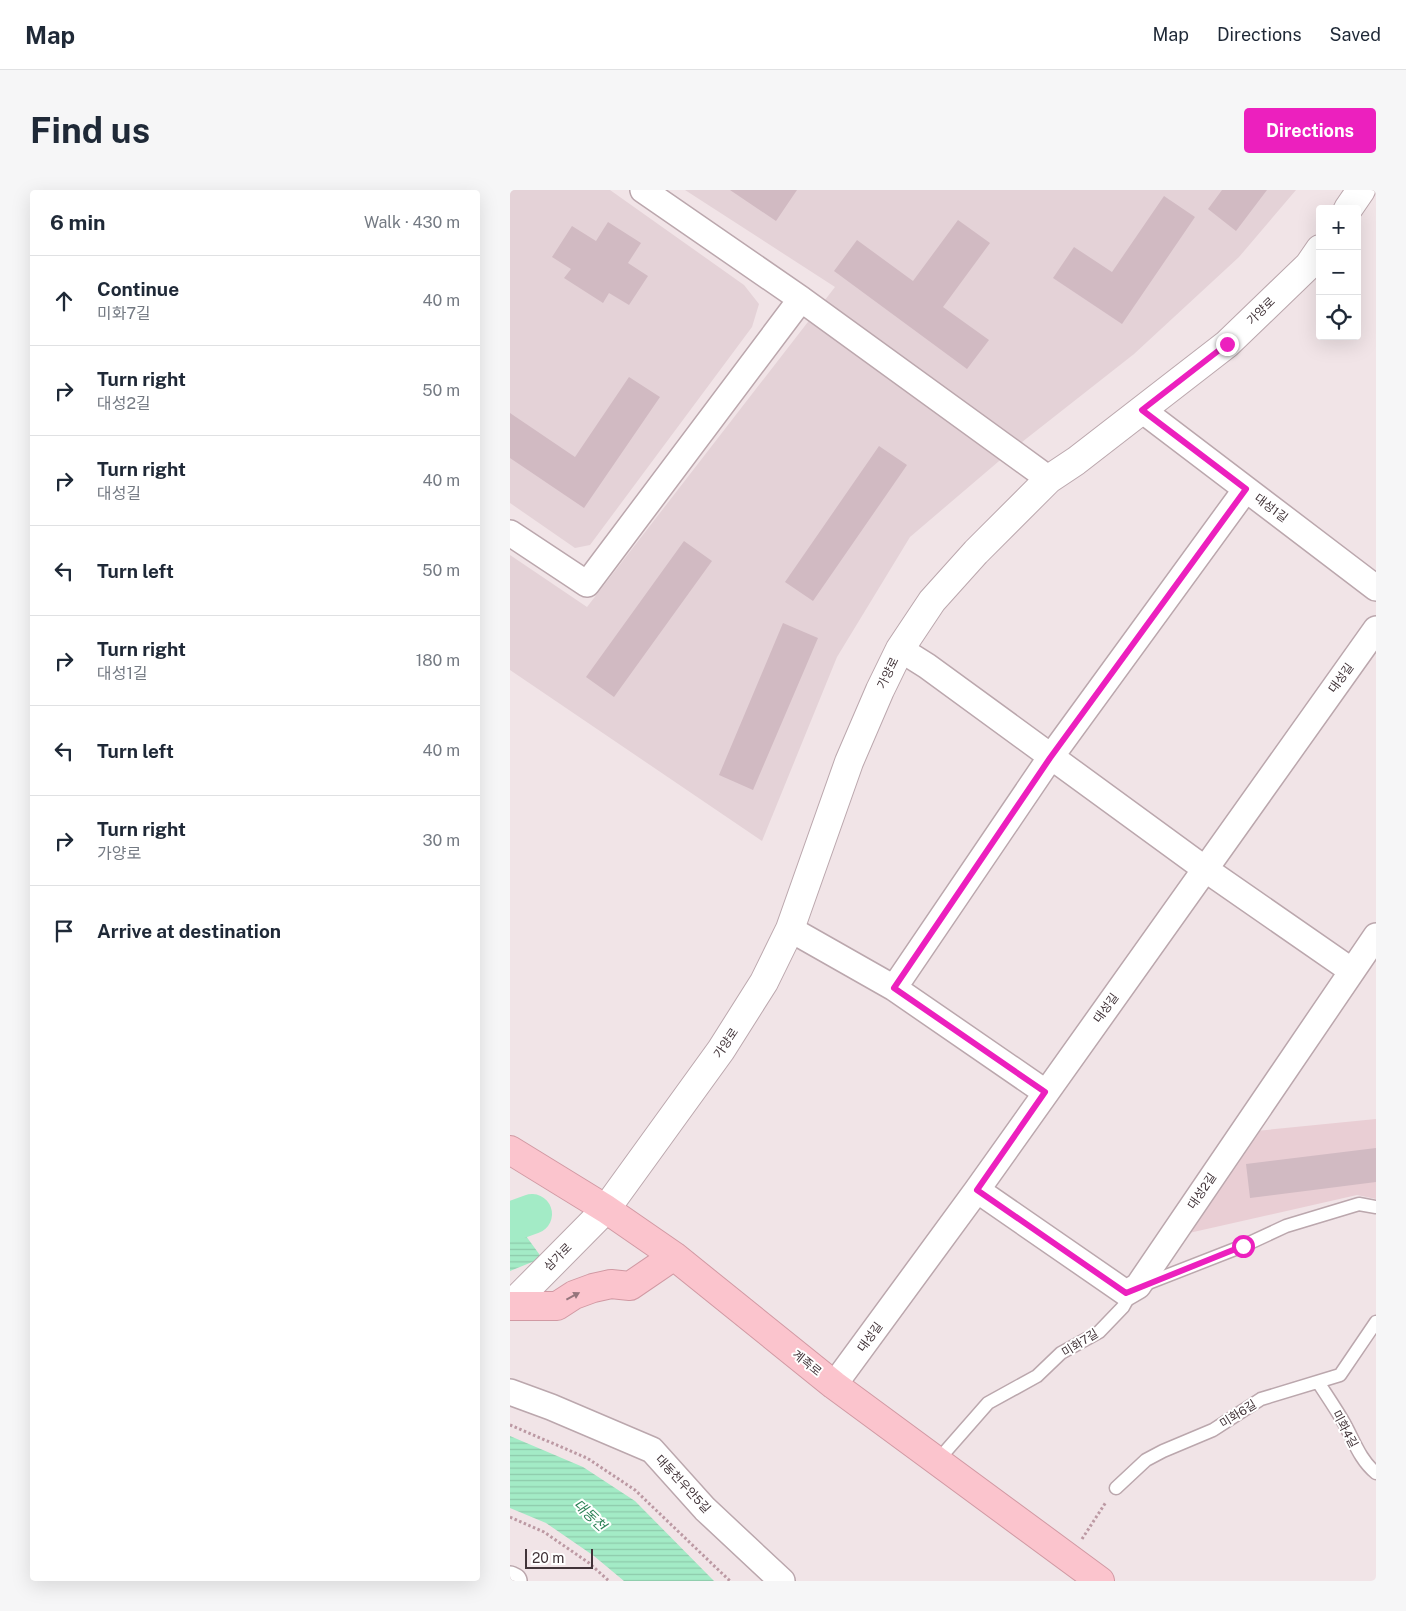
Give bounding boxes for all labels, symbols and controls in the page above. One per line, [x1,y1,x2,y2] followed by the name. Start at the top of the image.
[25,21,75,49] text: Map
[1152,24,1189,45] text: Map
[1217,24,1302,45] text: Directions
[1330,24,1381,45] text: Saved
[1244,108,1376,153] button: Directions
[30,110,150,151] text: Find us
[1316,205,1361,340] map controls
[1316,205,1361,250] button: +
[50,210,106,235] text: 6 min
[364,213,460,232] text: Walk · 430 m
[1316,250,1361,295] button: −
[97,278,179,300] text: Continue
[50,287,78,315] icon: ahead
[422,291,460,310] text: 40 m
[1244,294,1278,328] street label: 가양로
[1316,295,1361,340] button: locate
[97,304,151,323] text: 미화7길
[1216,333,1239,356] route end
[97,368,186,390] text: Turn right
[50,377,78,405] icon: right
[422,381,460,400] text: 50 m
[97,394,151,413] text: 대성2길
[97,458,186,480] text: Turn right
[50,467,78,495] icon: right
[422,471,460,490] text: 40 m
[97,484,141,503] text: 대성길
[1252,491,1290,525] street label: 대성1길
[50,557,78,585] icon: left
[97,560,174,582] text: Turn left
[422,561,460,580] text: 50 m
[97,638,186,660] text: Turn right
[50,647,78,675] icon: right
[416,651,460,670] text: 180 m
[874,655,902,691] street label: 가양로
[1326,660,1356,696] street label: 대성길
[97,664,148,683] text: 대성1길
[50,737,78,765] icon: left
[97,740,174,762] text: Turn left
[422,741,460,760] text: 40 m
[97,818,186,840] text: Turn right
[50,827,78,855] icon: right
[423,831,460,850] text: 30 m
[97,844,141,863] text: 가양로
[50,917,78,945] icon: arrive
[97,920,281,942] text: Arrive at destination
[1091,990,1121,1026] street label: 대성길
[711,1025,741,1061] street label: 가양로
[1185,1170,1219,1212] street label: 대성2길
[1232,1235,1255,1258] route start
[541,1240,575,1274] street label: 삼가로
[566,1292,581,1300] one-way arrow
[855,1319,885,1355] street label: 대성길
[1059,1326,1101,1360] street label: 미화7길
[790,1347,824,1379] street label: 계족로
[1217,1397,1259,1431] street label: 미화6길
[1329,1408,1361,1450] street label: 미화4길
[653,1452,713,1516] street label: 대동천우안5길
[570,1496,610,1535] water label: 대동천
[525,1546,592,1569] scale bar
[532,1550,564,1566] text: 20 m

